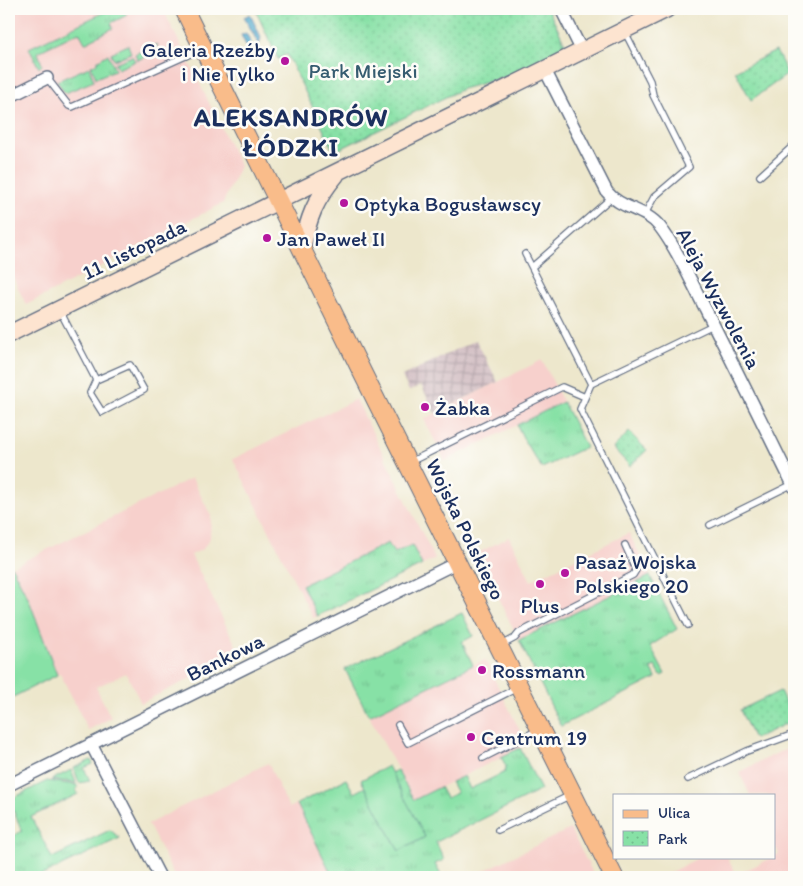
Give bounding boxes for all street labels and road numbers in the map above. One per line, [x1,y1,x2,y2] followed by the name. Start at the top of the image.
[78,213,190,285] street label: 11 Listopada
[671,223,767,373] street label: Aleja Wyzwolenia
[421,454,511,604] street label: Wojska Polskiego
[182,628,268,686] street label: Bankowa

